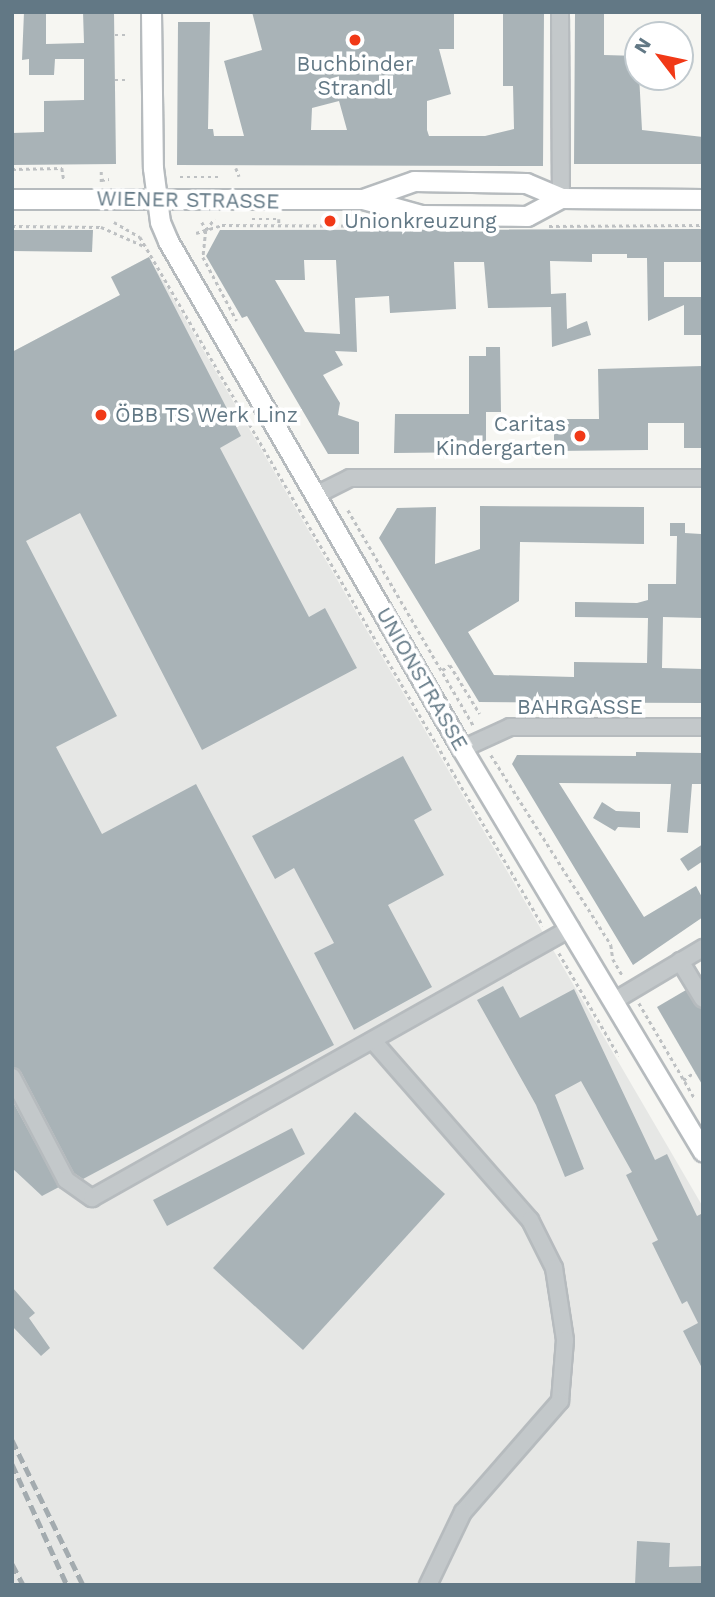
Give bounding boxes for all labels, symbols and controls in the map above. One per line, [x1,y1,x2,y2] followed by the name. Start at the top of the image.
[624,21,694,91] north arrow
[347,32,363,48] marker: Buchbinder Strandl
[629,34,656,58] text: N
[296,51,414,101] place label: Buchbinder Strandl
[96,186,280,214] street label: WIENER STRASSE
[344,208,497,234] place label: Unionkreuzung
[322,213,338,229] marker: Unionkreuzung
[115,402,300,428] place label: ÖBB TS Werk Linz
[93,407,109,423] marker: ÖBB TS Werk Linz
[435,411,566,461] place label: Caritas Kindergarten
[572,428,588,444] marker: Caritas Kindergarten
[371,603,473,755] street label: UNIONSTRASSE
[517,694,643,720] street label: BAHRGASSE

